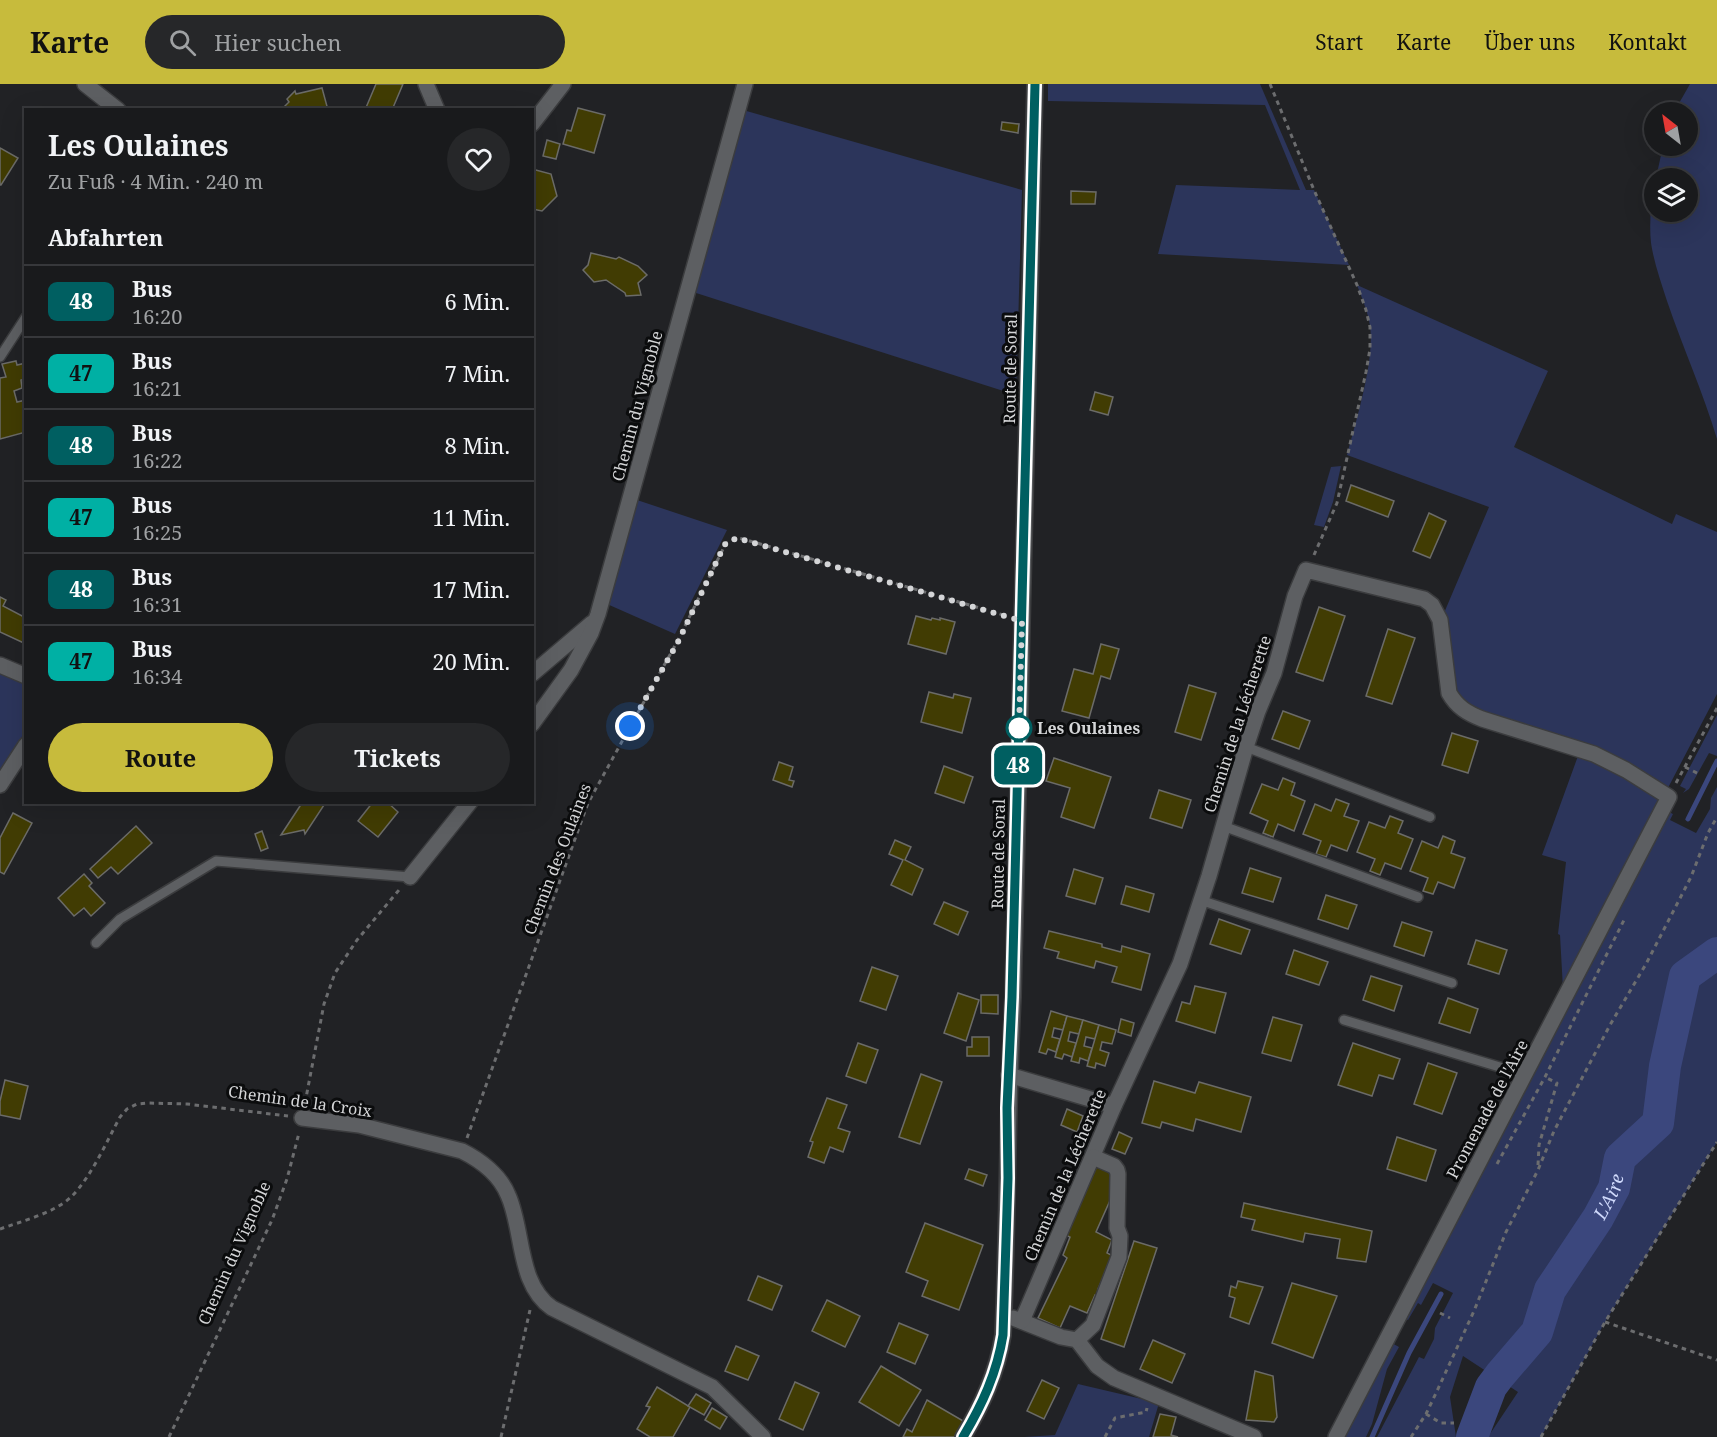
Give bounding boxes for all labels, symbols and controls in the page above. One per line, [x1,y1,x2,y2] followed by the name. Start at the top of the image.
[145,15,565,69] search box
[30,23,109,61] text: Karte
[166,26,199,59] icon: search
[214,27,341,57] text: Hier suchen
[1315,28,1363,56] text: Start
[1396,28,1451,56] text: Karte
[1484,28,1575,56] text: Über uns
[1608,28,1687,56] text: Kontakt
[1644,102,1698,156] north arrow
[1644,102,1698,222] map controls
[48,126,228,164] text: Les Oulaines
[447,128,510,191] button: heart
[48,168,263,195] text: Zu Fuß · 4 Min. · 240 m
[1644,168,1698,222] button: layers
[48,222,163,252] text: Abfahrten
[132,273,172,303] text: Bus
[445,286,510,316] text: 6 Min.
[69,287,93,315] text: 48
[132,303,182,330] text: 16:20
[998,314,1022,424] street label: Route de Soral
[606,328,668,484] street label: Chemin du Vignoble
[132,345,172,375] text: Bus
[445,358,510,388] text: 7 Min.
[69,359,93,387] text: 47
[132,375,182,402] text: 16:21
[132,417,172,447] text: Bus
[445,430,510,460] text: 8 Min.
[69,431,93,459] text: 48
[132,447,182,474] text: 16:22
[132,489,172,519] text: Bus
[432,502,510,532] text: 11 Min.
[69,503,93,531] text: 47
[132,519,182,546] text: 16:25
[132,561,172,591] text: Bus
[432,574,510,604] text: 17 Min.
[69,575,93,603] text: 48
[132,591,182,618] text: 16:31
[132,633,172,663] text: Bus
[1198,633,1276,815] street label: Chemin de la Lécherette
[432,646,510,676] text: 20 Min.
[69,647,93,675] text: 47
[132,663,182,690] text: 16:34
[615,711,645,741] your location
[1006,715,1032,741] marker: Les Oulaines
[1037,717,1140,739] place label: Les Oulaines
[48,723,273,792] button: Route
[285,723,510,792] button: Tickets
[991,746,1045,784] line badge: 48
[1006,751,1030,779] text: 48
[518,780,596,938] street label: Chemin des Oulaines
[986,799,1010,909] street label: Route de Soral
[1441,1036,1533,1182] street label: Promenade de l'Aire
[227,1080,374,1122] street label: Chemin de la Croix
[1019,1086,1111,1264] street label: Chemin de la Lécherette
[1587,1172,1629,1224] water label: L'Aire
[192,1178,276,1328] street label: Chemin du Vignoble

